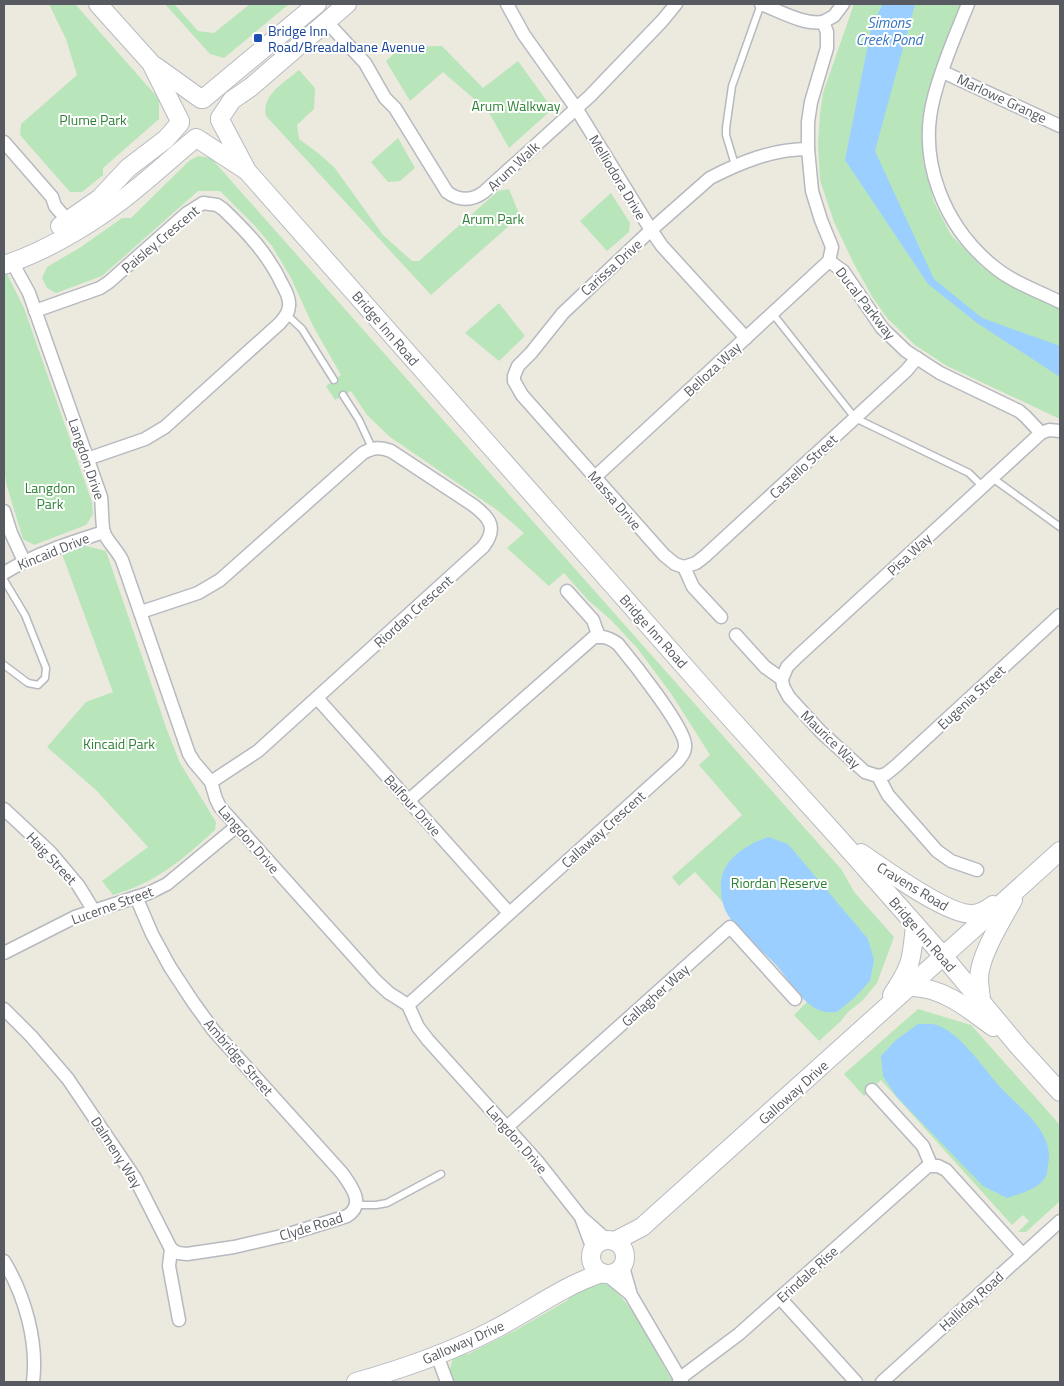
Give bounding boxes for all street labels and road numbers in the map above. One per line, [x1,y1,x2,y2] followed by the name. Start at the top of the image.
[954,68,1050,128] street label: Marlowe Grange
[584,130,652,224] street label: Melliodora Drive
[482,136,544,196] street label: Arum Walk
[116,200,204,278] street label: Paisley Crescent
[576,234,646,300] street label: Carissa Drive
[831,262,901,344] street label: Ducal Parkway
[348,286,424,370] street label: Bridge Inn Road
[679,337,746,401] street label: Belloza Way
[63,416,111,502] street label: Langdon Drive
[764,429,842,503] street label: Castello Street
[583,466,647,534] street label: Massa Drive
[14,527,92,575] street label: Kincaid Drive
[882,528,936,580] street label: Pisa Way
[369,570,457,652] street label: Riordan Crescent
[615,589,693,673] street label: Bridge Inn Road
[932,660,1010,734] street label: Eugenia Street
[796,705,866,773] street label: Maurice Way
[380,769,446,841] street label: Balfour Drive
[556,785,650,873] street label: Callaway Crescent
[213,800,285,878] street label: Langdon Drive
[22,827,82,889] street label: Haig Street
[873,856,953,916] street label: Cravens Road
[68,880,156,930] street label: Lucerne Street
[885,892,961,976] street label: Bridge Inn Road
[616,959,694,1031] street label: Gallagher Way
[200,1014,279,1100] street label: Ambridge Street
[753,1055,833,1129] street label: Galloway Drive
[481,1100,553,1178] street label: Langdon Drive
[86,1112,148,1192] street label: Dalmeny Way
[277,1206,345,1246] street label: Clyde Road
[772,1241,842,1307] street label: Erindale Rise
[934,1266,1008,1336] street label: Halliday Road
[419,1315,507,1369] street label: Galloway Drive

